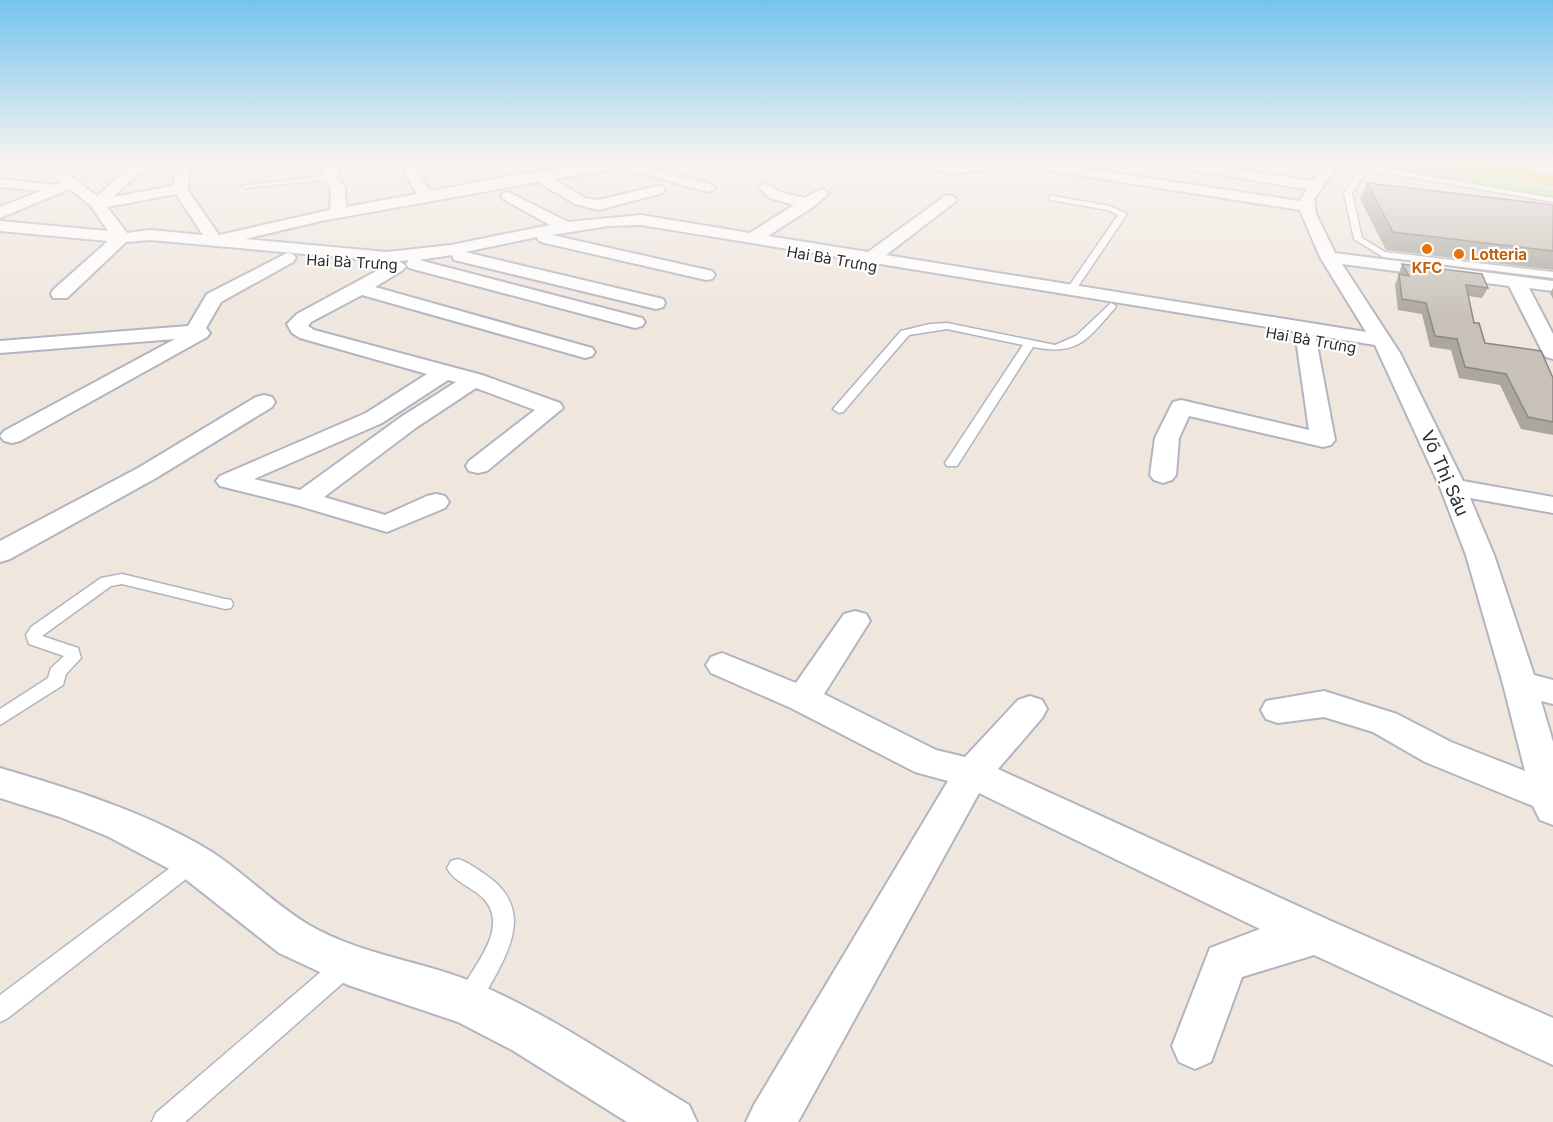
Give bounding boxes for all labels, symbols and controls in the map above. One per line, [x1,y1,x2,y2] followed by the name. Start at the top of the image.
[785,242,879,276] street label: Hai Bà Trưng
[1420,242,1434,256] marker: KFC
[1471,245,1527,264] place label: Lotteria
[1452,247,1466,261] marker: Lotteria
[306,250,398,274] street label: Hai Bà Trưng
[1412,258,1442,277] place label: KFC
[1264,323,1358,357] street label: Hai Bà Trưng
[1417,427,1473,519] street label: Võ Thị Sáu

